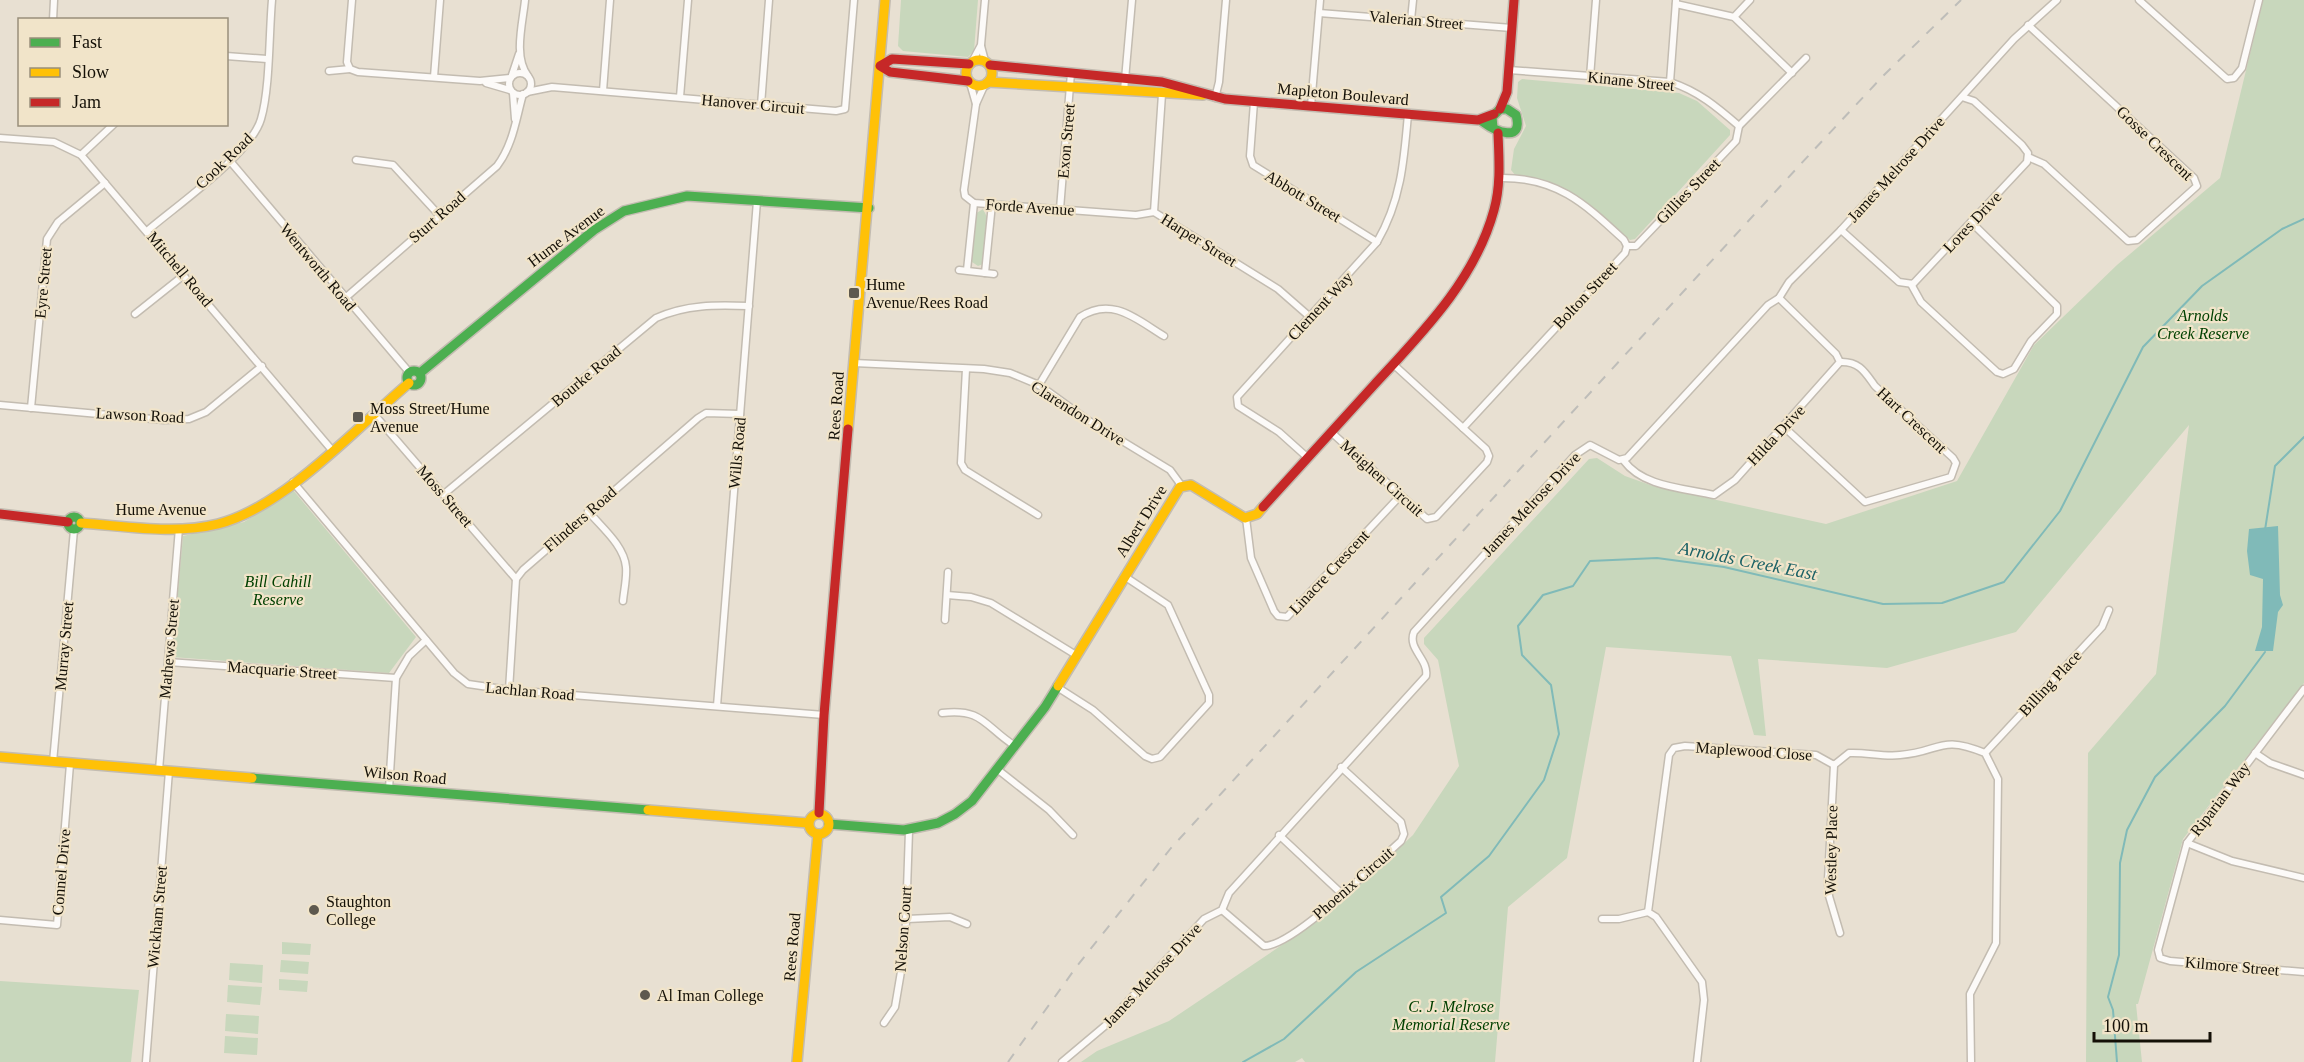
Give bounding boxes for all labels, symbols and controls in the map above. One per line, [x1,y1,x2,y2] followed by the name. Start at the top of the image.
[1368,7,1464,33] street label: Valerian Street
[18,18,228,126] legend
[72,32,102,52] text: Fast
[72,62,109,82] text: Slow
[1587,68,1676,94] street label: Kinane Street
[1276,80,1409,109] street label: Mapleton Boulevard
[701,91,806,117] street label: Hanover Circuit
[72,92,101,112] text: Jam
[1054,102,1078,179] street label: Exon Street
[2113,102,2197,184] street label: Gosse Crescent
[1844,113,1948,225] street label: James Melrose Drive
[192,130,256,192] street label: Cook Road
[1653,154,1724,227] street label: Gillies Street
[1262,167,1345,226] street label: Abbott Street
[405,188,469,246] street label: Sturt Road
[1940,188,2004,256] street label: Lores Drive
[985,195,1075,219] street label: Forde Avenue
[525,202,607,270] street label: Hume Avenue
[1158,210,1240,271] street label: Harper Street
[277,220,359,314] street label: Wentworth Road
[144,228,216,310] street label: Mitchell Road
[31,246,56,319] street label: Eyre Street
[1550,258,1621,332] street label: Bolton Street
[1284,268,1357,344] street label: Clement Way
[866,276,988,311] place label: Hume Avenue/Rees Road
[847,286,861,300] marker: Hume Avenue/Rees Road
[2157,307,2249,342] park label: Arnolds Creek Reserve
[548,342,624,410] street label: Bourke Road
[825,371,847,441] street label: Rees Road
[1028,377,1128,449] street label: Clarendon Drive
[1874,384,1951,457] street label: Hart Crescent
[370,400,490,435] place label: Moss Street/Hume Avenue
[1744,401,1808,469] street label: Hilda Drive
[95,404,185,426] street label: Lawson Road
[351,410,365,424] marker: Moss Street/Hume Avenue
[725,416,749,490] street label: Wills Road
[1337,436,1427,521] street label: Meighen Circuit
[1478,448,1584,560] street label: James Melrose Drive
[414,462,477,531] street label: Moss Street
[1112,482,1170,560] street label: Albert Drive
[540,483,620,555] street label: Flinders Road
[116,501,206,518] street label: Hume Avenue
[1286,526,1373,618] street label: Linacre Crescent
[1676,538,1820,584] water label: Arnolds Creek East
[244,573,312,608] park label: Bill Cahill Reserve
[156,598,182,700] street label: Mathews Street
[52,600,77,691] street label: Murray Street
[2015,647,2085,720] street label: Billing Place
[227,658,338,683] street label: Macquarie Street
[485,679,575,703] street label: Lachlan Road
[1695,738,1813,765] street label: Maplewood Close
[2187,759,2254,840] street label: Riparian Way
[363,763,447,787] street label: Wilson Road
[1822,805,1841,895] street label: Westley Place
[49,828,73,916] street label: Connel Drive
[1309,843,1397,923] street label: Phoenix Circuit
[144,864,170,969] street label: Wickham Street
[892,885,915,972] street label: Nelson Court
[326,893,391,929] place label: Staughton College
[307,903,321,917] marker: Staughton College
[781,912,803,982] street label: Rees Road
[1099,919,1205,1031] street label: James Melrose Drive
[2184,953,2280,979] street label: Kilmore Street
[657,987,764,1005] place label: Al Iman College
[638,988,652,1002] marker: Al Iman College
[1391,998,1510,1033] park label: C. J. Melrose Memorial Reserve
[2094,1005,2210,1043] scale bar
[2103,1016,2149,1036] text: 100 m

